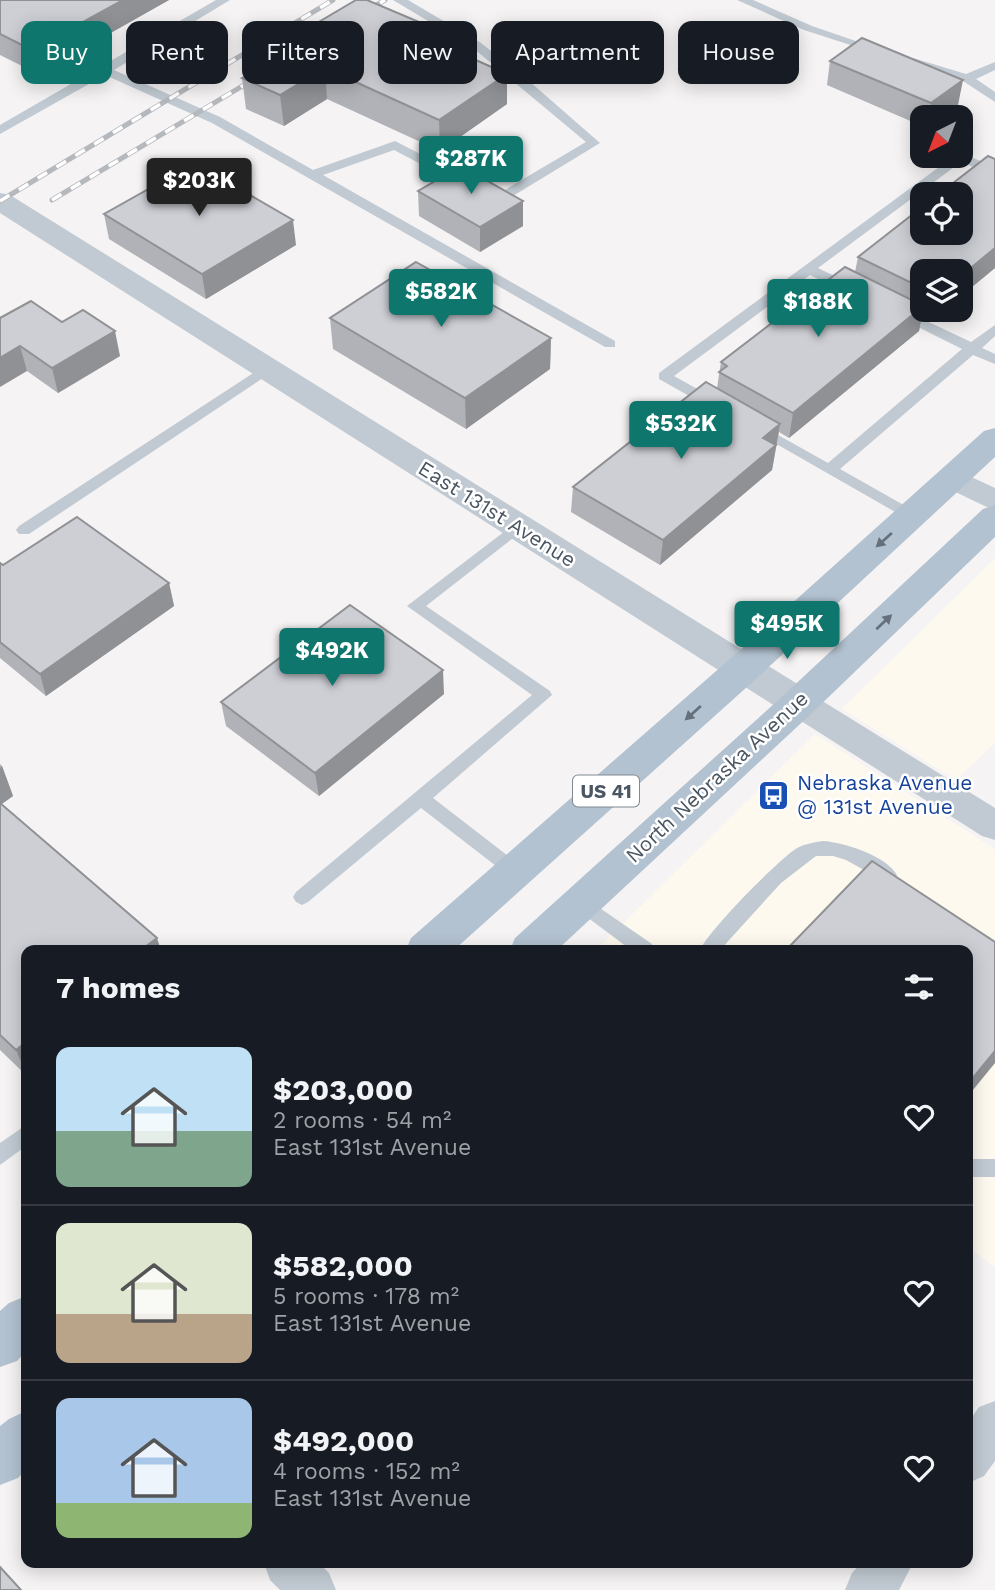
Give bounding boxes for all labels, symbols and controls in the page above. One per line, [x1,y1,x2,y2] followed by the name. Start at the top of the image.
[21,21,112,84] chip: Buy
[126,21,228,84] chip: Rent
[242,21,364,84] chip: Filters
[378,21,477,84] chip: New
[491,21,664,84] chip: Apartment
[678,21,799,84] chip: House
[910,105,973,168] north arrow
[910,105,973,322] map controls
[422,136,520,196] pin: $287K
[435,145,507,172] text: $287K
[150,158,248,218] pin: $203K
[163,167,235,194] text: $203K
[910,182,973,245] button: locate
[910,259,973,322] button: layers
[392,270,490,329] pin: $582K
[405,278,477,305] text: $582K
[769,280,867,339] pin: $188K
[783,288,853,315] text: $188K
[632,402,730,461] pin: $532K
[645,410,717,437] text: $532K
[414,455,581,572] street label: East 131st Avenue
[876,532,893,548] one-way arrow
[738,602,836,661] pin: $495K
[751,610,823,637] text: $495K
[875,614,893,630] one-way arrow
[283,628,381,688] pin: $492K
[295,637,369,664] text: $492K
[620,686,813,868] street label: North Nebraska Avenue
[685,705,702,721] one-way arrow
[797,770,972,819] place label: Nebraska Avenue @ 131st Avenue
[573,776,639,806] road number: US 41
[757,778,791,812] bus stop icon: Nebraska Avenue @ 131st Avenue
[900,968,938,1006] icon: filters
[56,970,180,1005] text: 7 homes
[273,1072,413,1107] text: $203,000
[112,1075,196,1159] icon: home
[900,1098,938,1136] icon: heart
[273,1107,451,1134] text: 2 rooms · 54 m²
[273,1134,471,1161] text: East 131st Avenue
[273,1248,413,1283] text: $582,000
[112,1251,196,1335] icon: home
[900,1274,938,1312] icon: heart
[273,1283,459,1310] text: 5 rooms · 178 m²
[273,1310,471,1337] text: East 131st Avenue
[273,1423,414,1458] text: $492,000
[112,1426,196,1510] icon: home
[900,1449,938,1487] icon: heart
[273,1458,460,1485] text: 4 rooms · 152 m²
[273,1485,471,1512] text: East 131st Avenue

